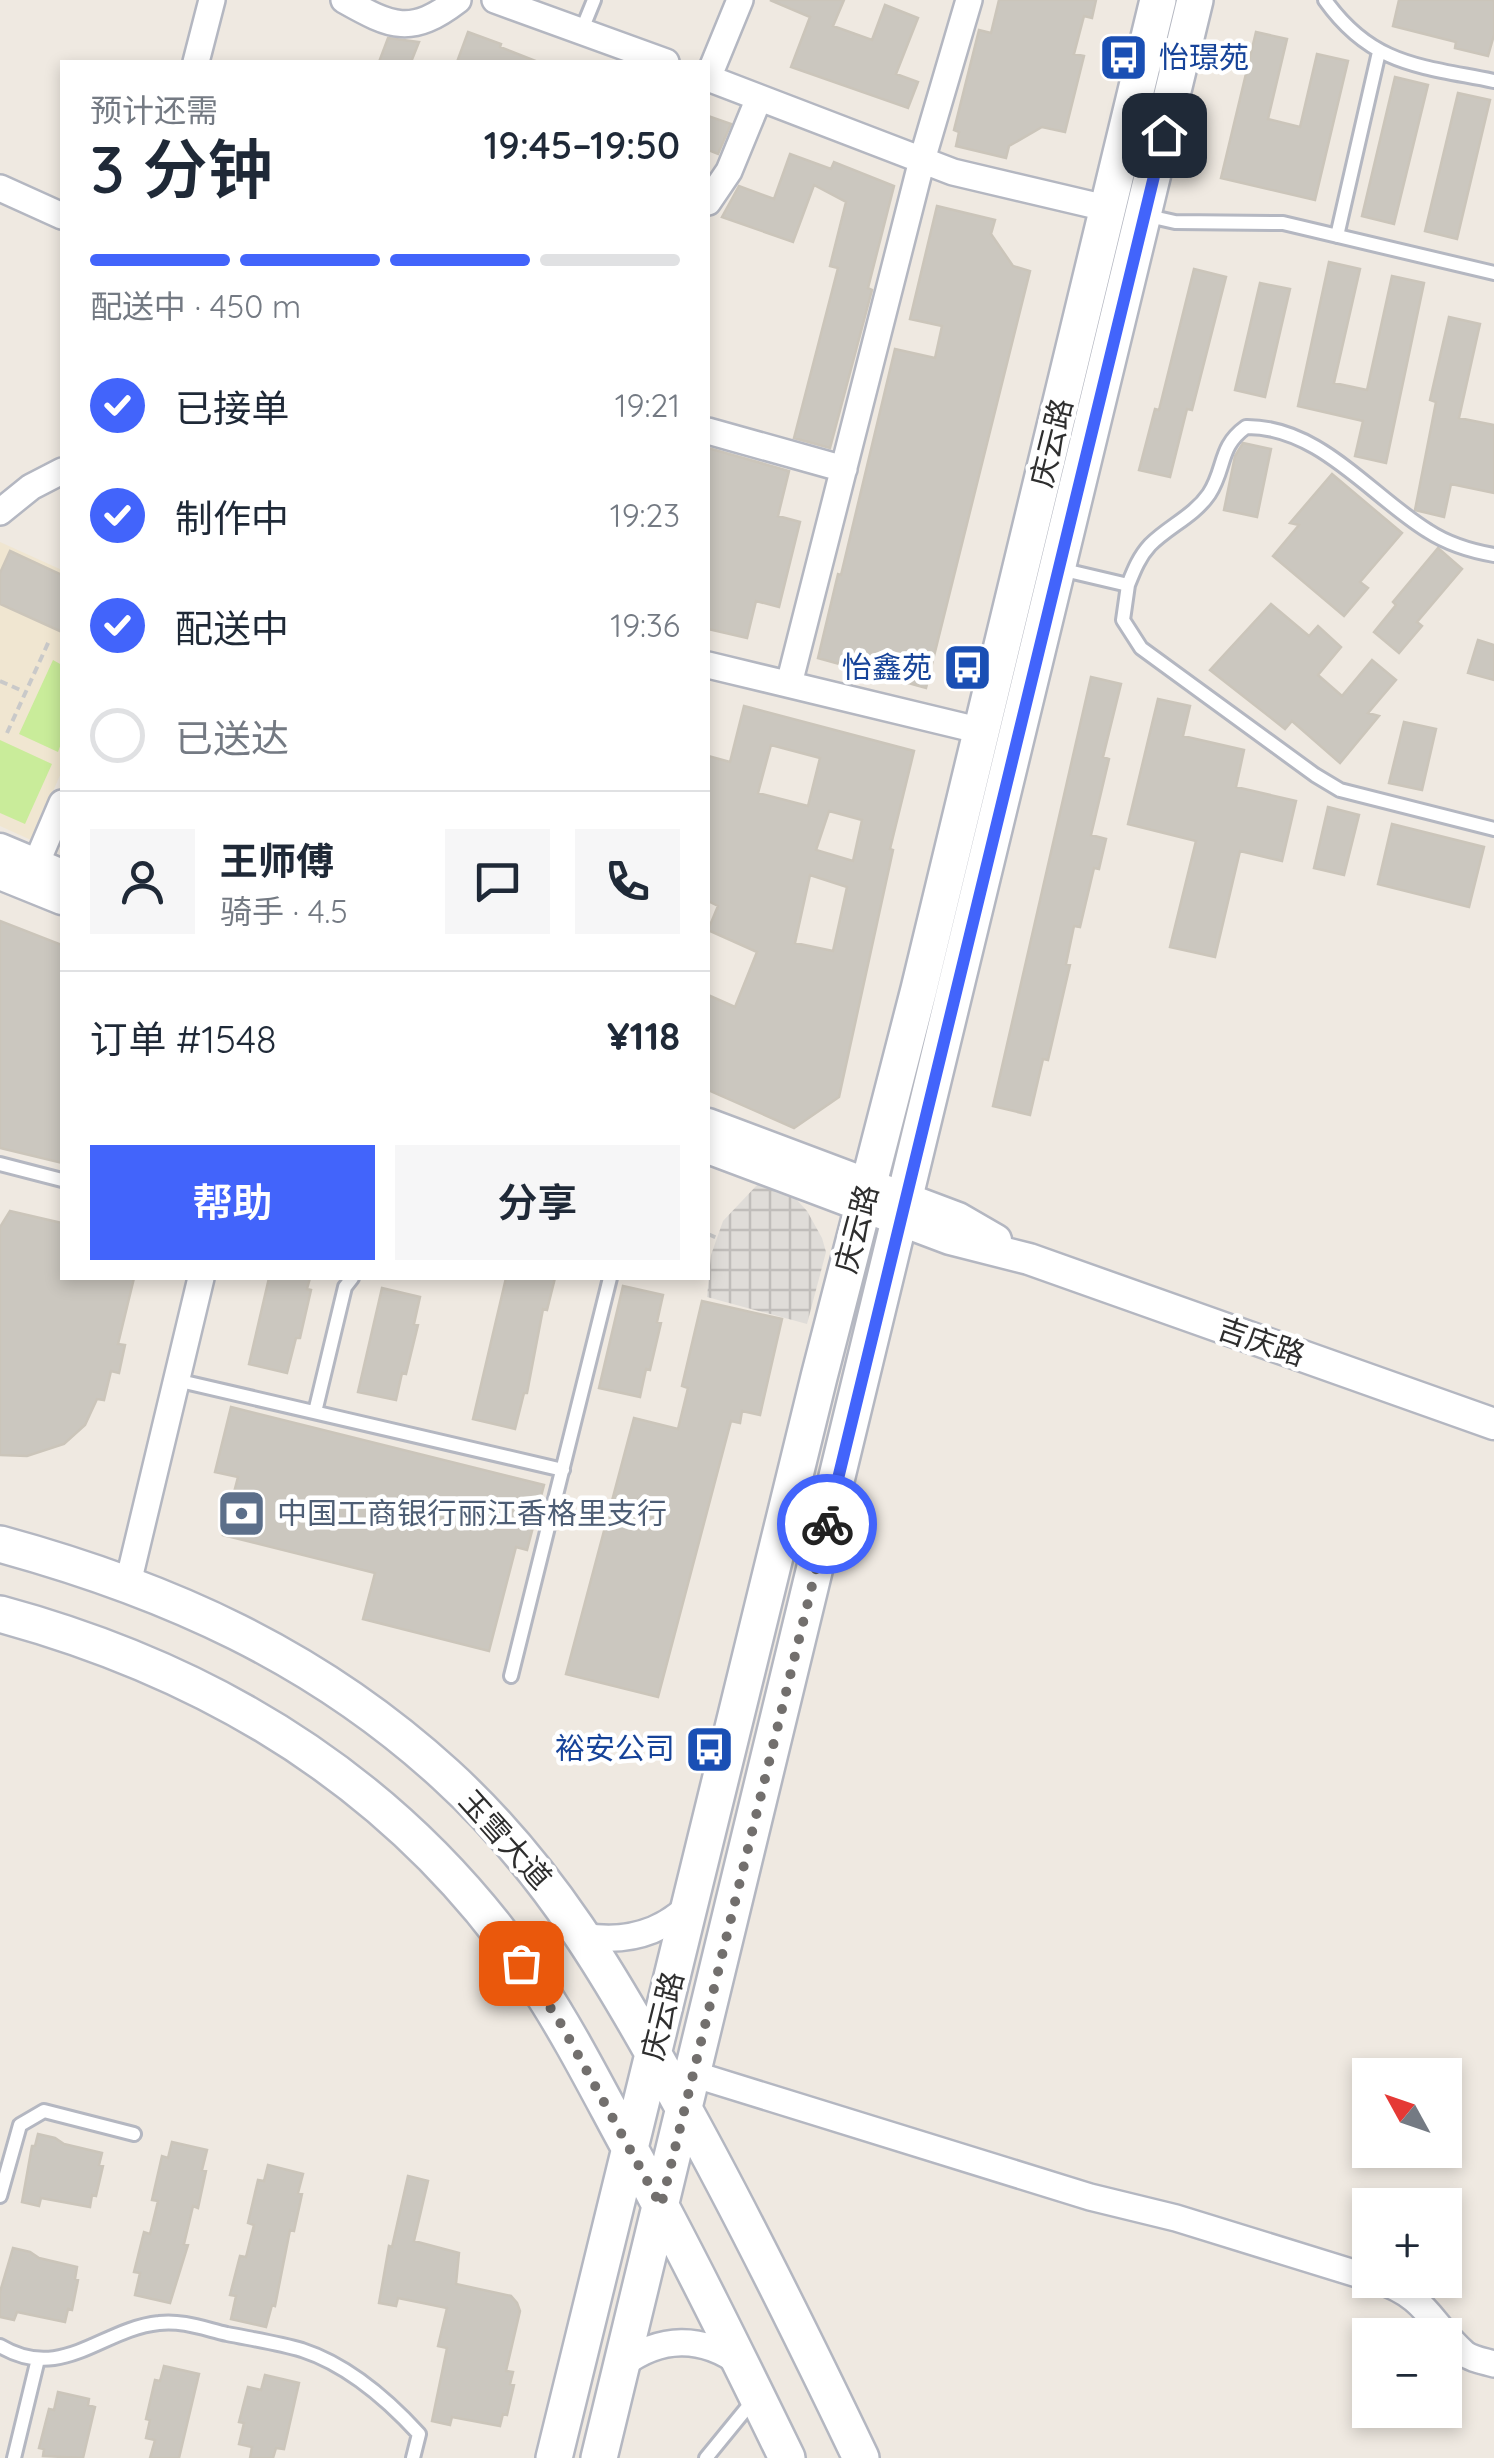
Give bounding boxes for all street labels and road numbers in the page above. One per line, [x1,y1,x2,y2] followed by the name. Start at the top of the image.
[1022,394,1080,491] street label: 庆云路
[826,1180,886,1277] street label: 庆云路
[1213,1308,1310,1374] street label: 吉庆路
[451,1782,560,1897] street label: 玉雪大道
[633,1967,691,2064] street label: 庆云路

